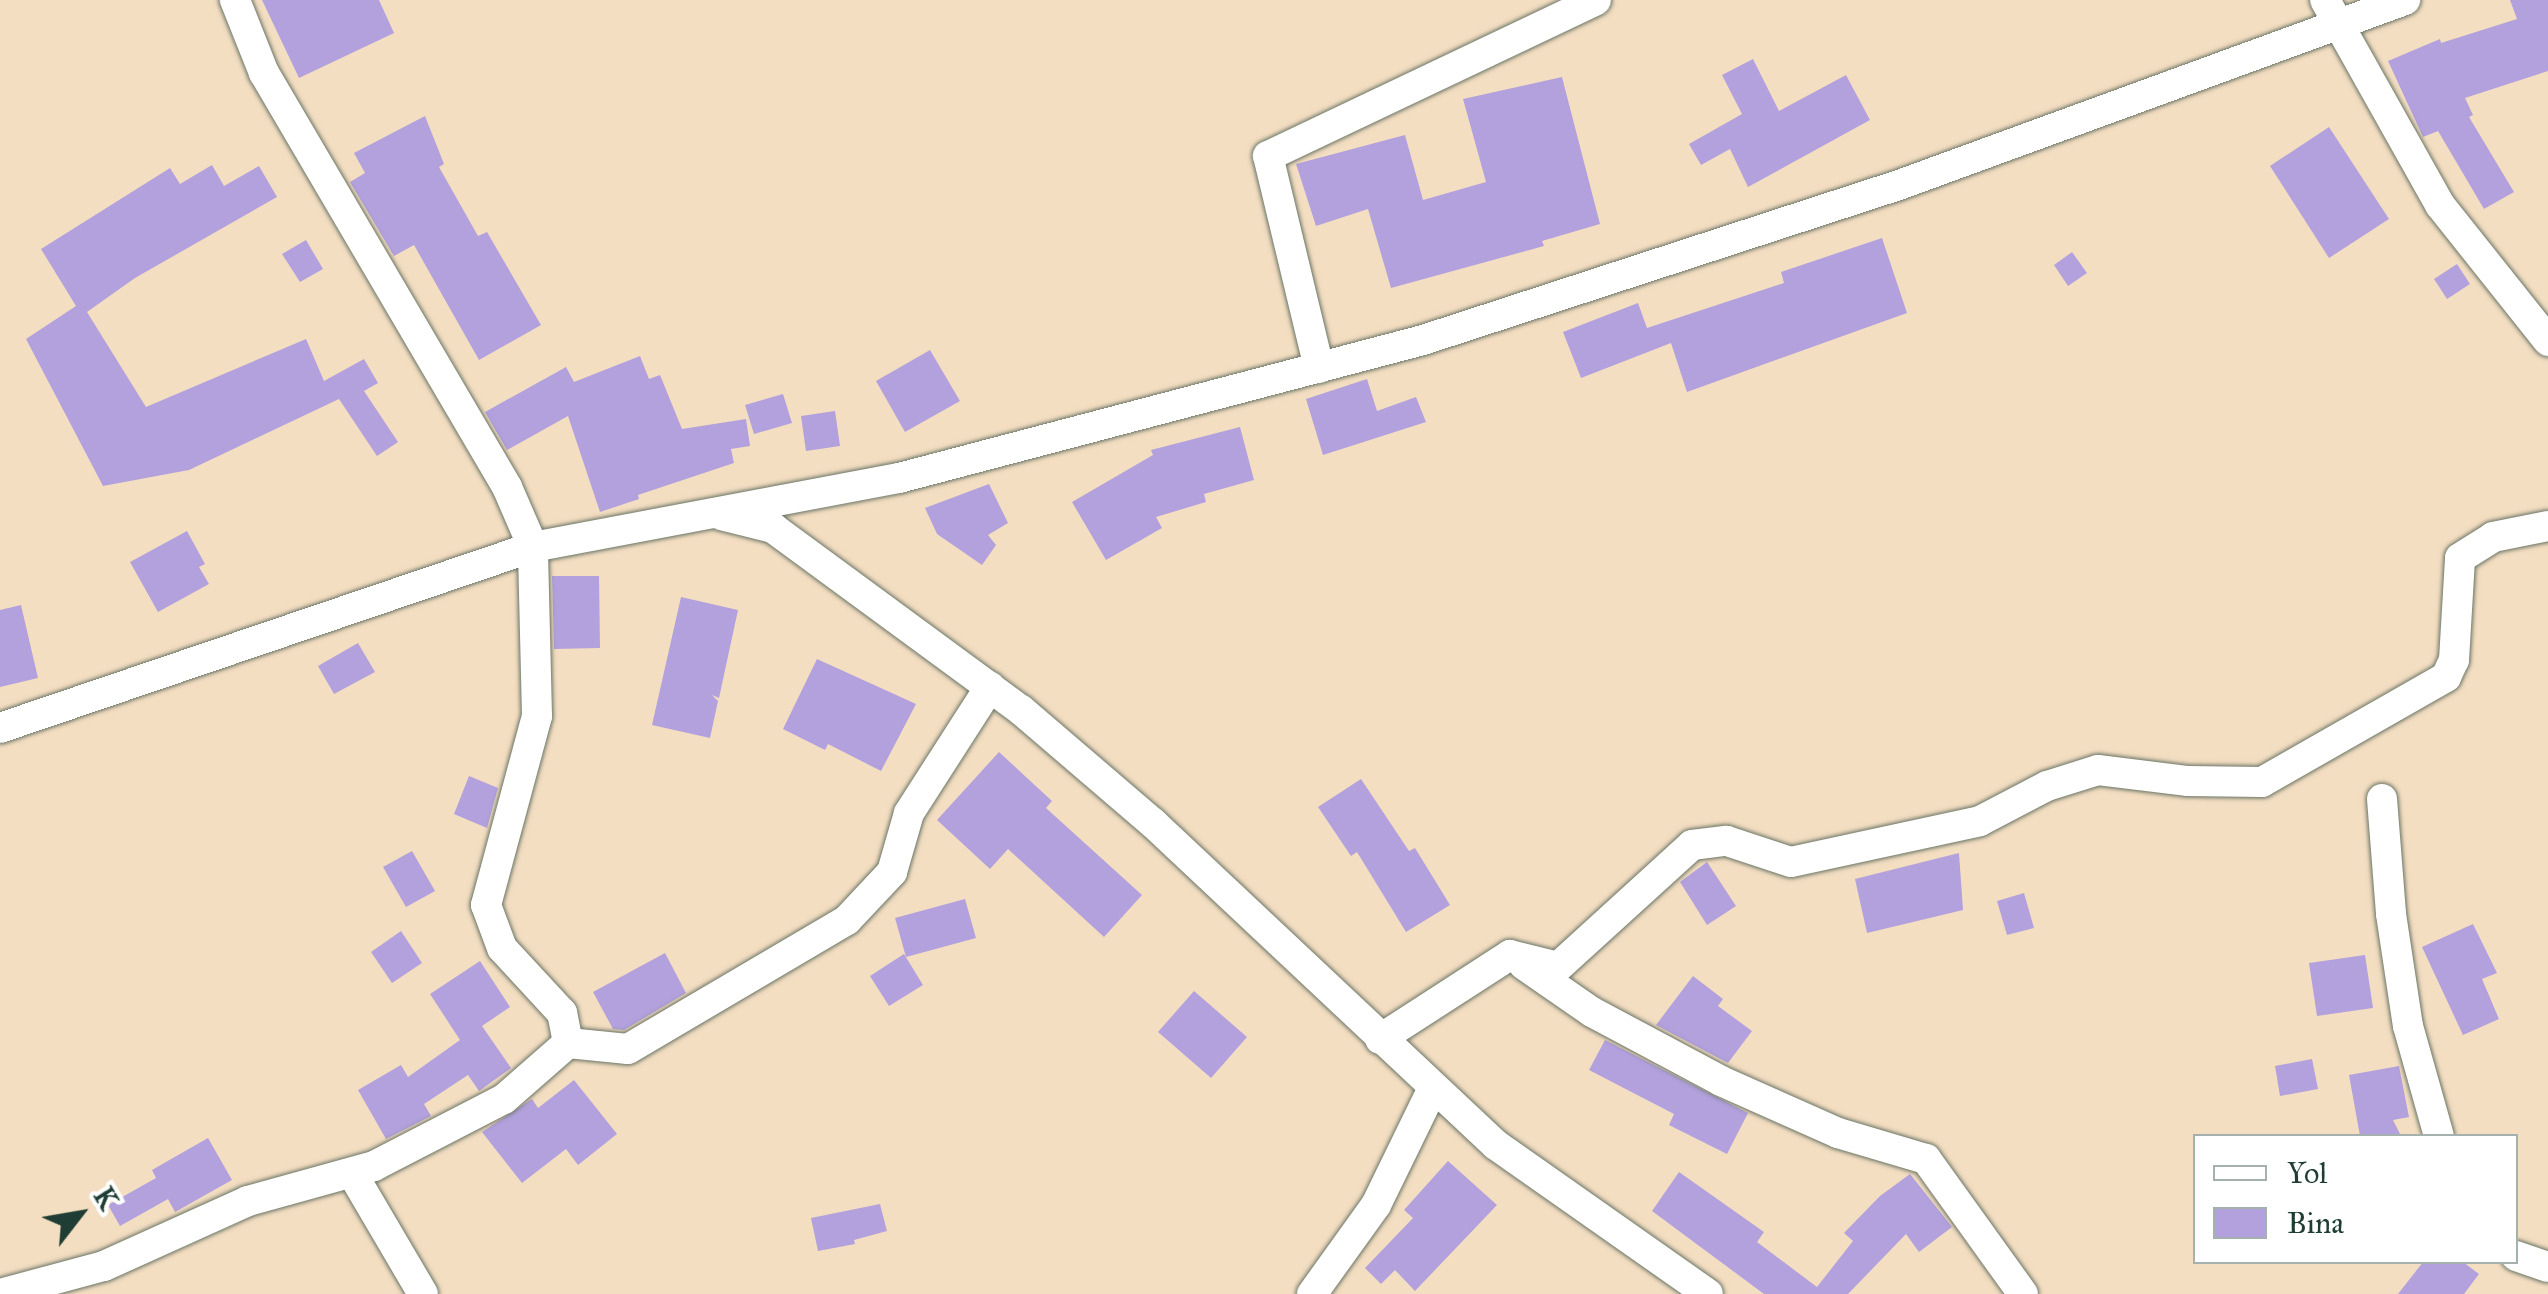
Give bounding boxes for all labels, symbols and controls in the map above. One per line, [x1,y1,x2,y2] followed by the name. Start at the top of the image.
[2193,1134,2518,1264] legend
[2287,1155,2327,1191] text: Yol
[30,1164,130,1264] north arrow
[86,1181,126,1216] text: K
[2287,1205,2344,1241] text: Bina

